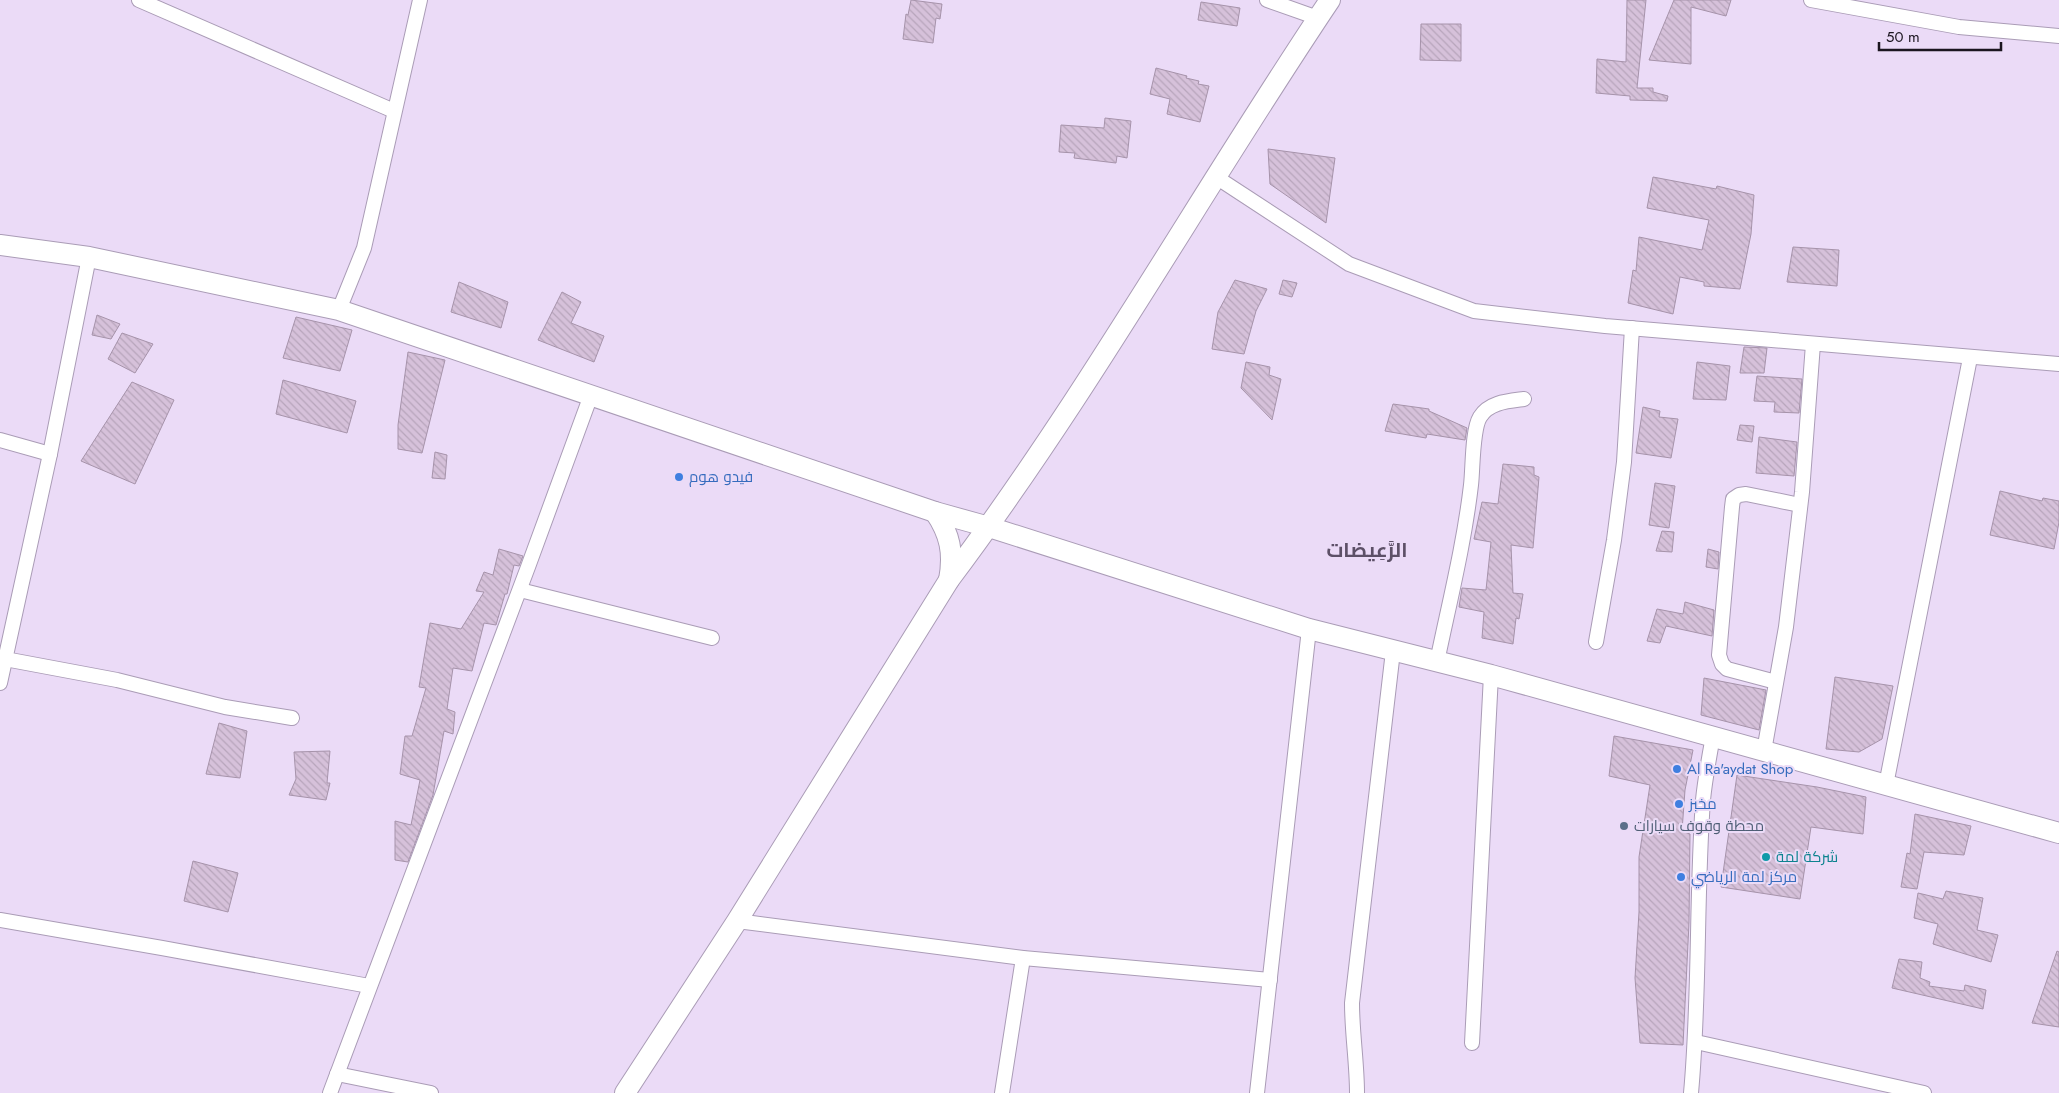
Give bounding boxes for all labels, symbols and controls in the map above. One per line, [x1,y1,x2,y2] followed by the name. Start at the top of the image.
[1879,20,2002,52] scale bar
[1886,26,1920,48] text: 50 m
[689,466,753,488] place label: فيدو هوم
[673,471,685,483] marker: فيدو هوم
[1327,536,1407,565] district label: الرَّعِيضات
[1687,758,1794,780] place label: Al Ra'aydat Shop
[1671,763,1683,775] marker: Al Ra'aydat Shop
[1688,793,1717,815] place label: مخبز
[1673,798,1685,810] marker: مخبز
[1634,815,1764,837] place label: محطة وقوف سيارات
[1618,820,1630,832] marker: محطة وقوف سيارات
[1776,846,1838,868] place label: شركة لمة
[1760,851,1772,863] marker: شركة لمة
[1691,866,1797,889] place label: مركز لمة الرياضي
[1675,871,1687,883] marker: مركز لمة الرياضي

